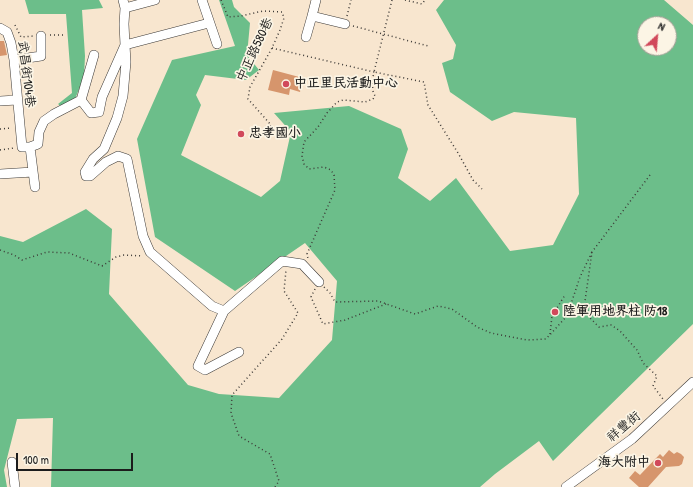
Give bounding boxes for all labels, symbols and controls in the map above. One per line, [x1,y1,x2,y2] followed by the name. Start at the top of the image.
[233,15,277,85] street label: 中正路580巷
[637,16,677,56] north arrow
[656,19,668,34] text: N
[14,40,38,108] street label: 武昌街104巷
[294,76,398,92] place label: 中正里民活動中心
[281,79,291,89] marker: 中正里民活動中心
[249,126,301,142] place label: 忠孝國小
[236,129,246,139] marker: 忠孝國小
[563,304,667,320] place label: 陸軍用地界柱 防18
[550,307,560,317] marker: 陸軍用地界柱 防18
[604,408,644,446] street label: 祥豐街
[18,445,135,471] scale bar
[23,451,49,468] text: 100 m
[598,455,650,471] place label: 海大附中
[653,458,663,468] marker: 海大附中

